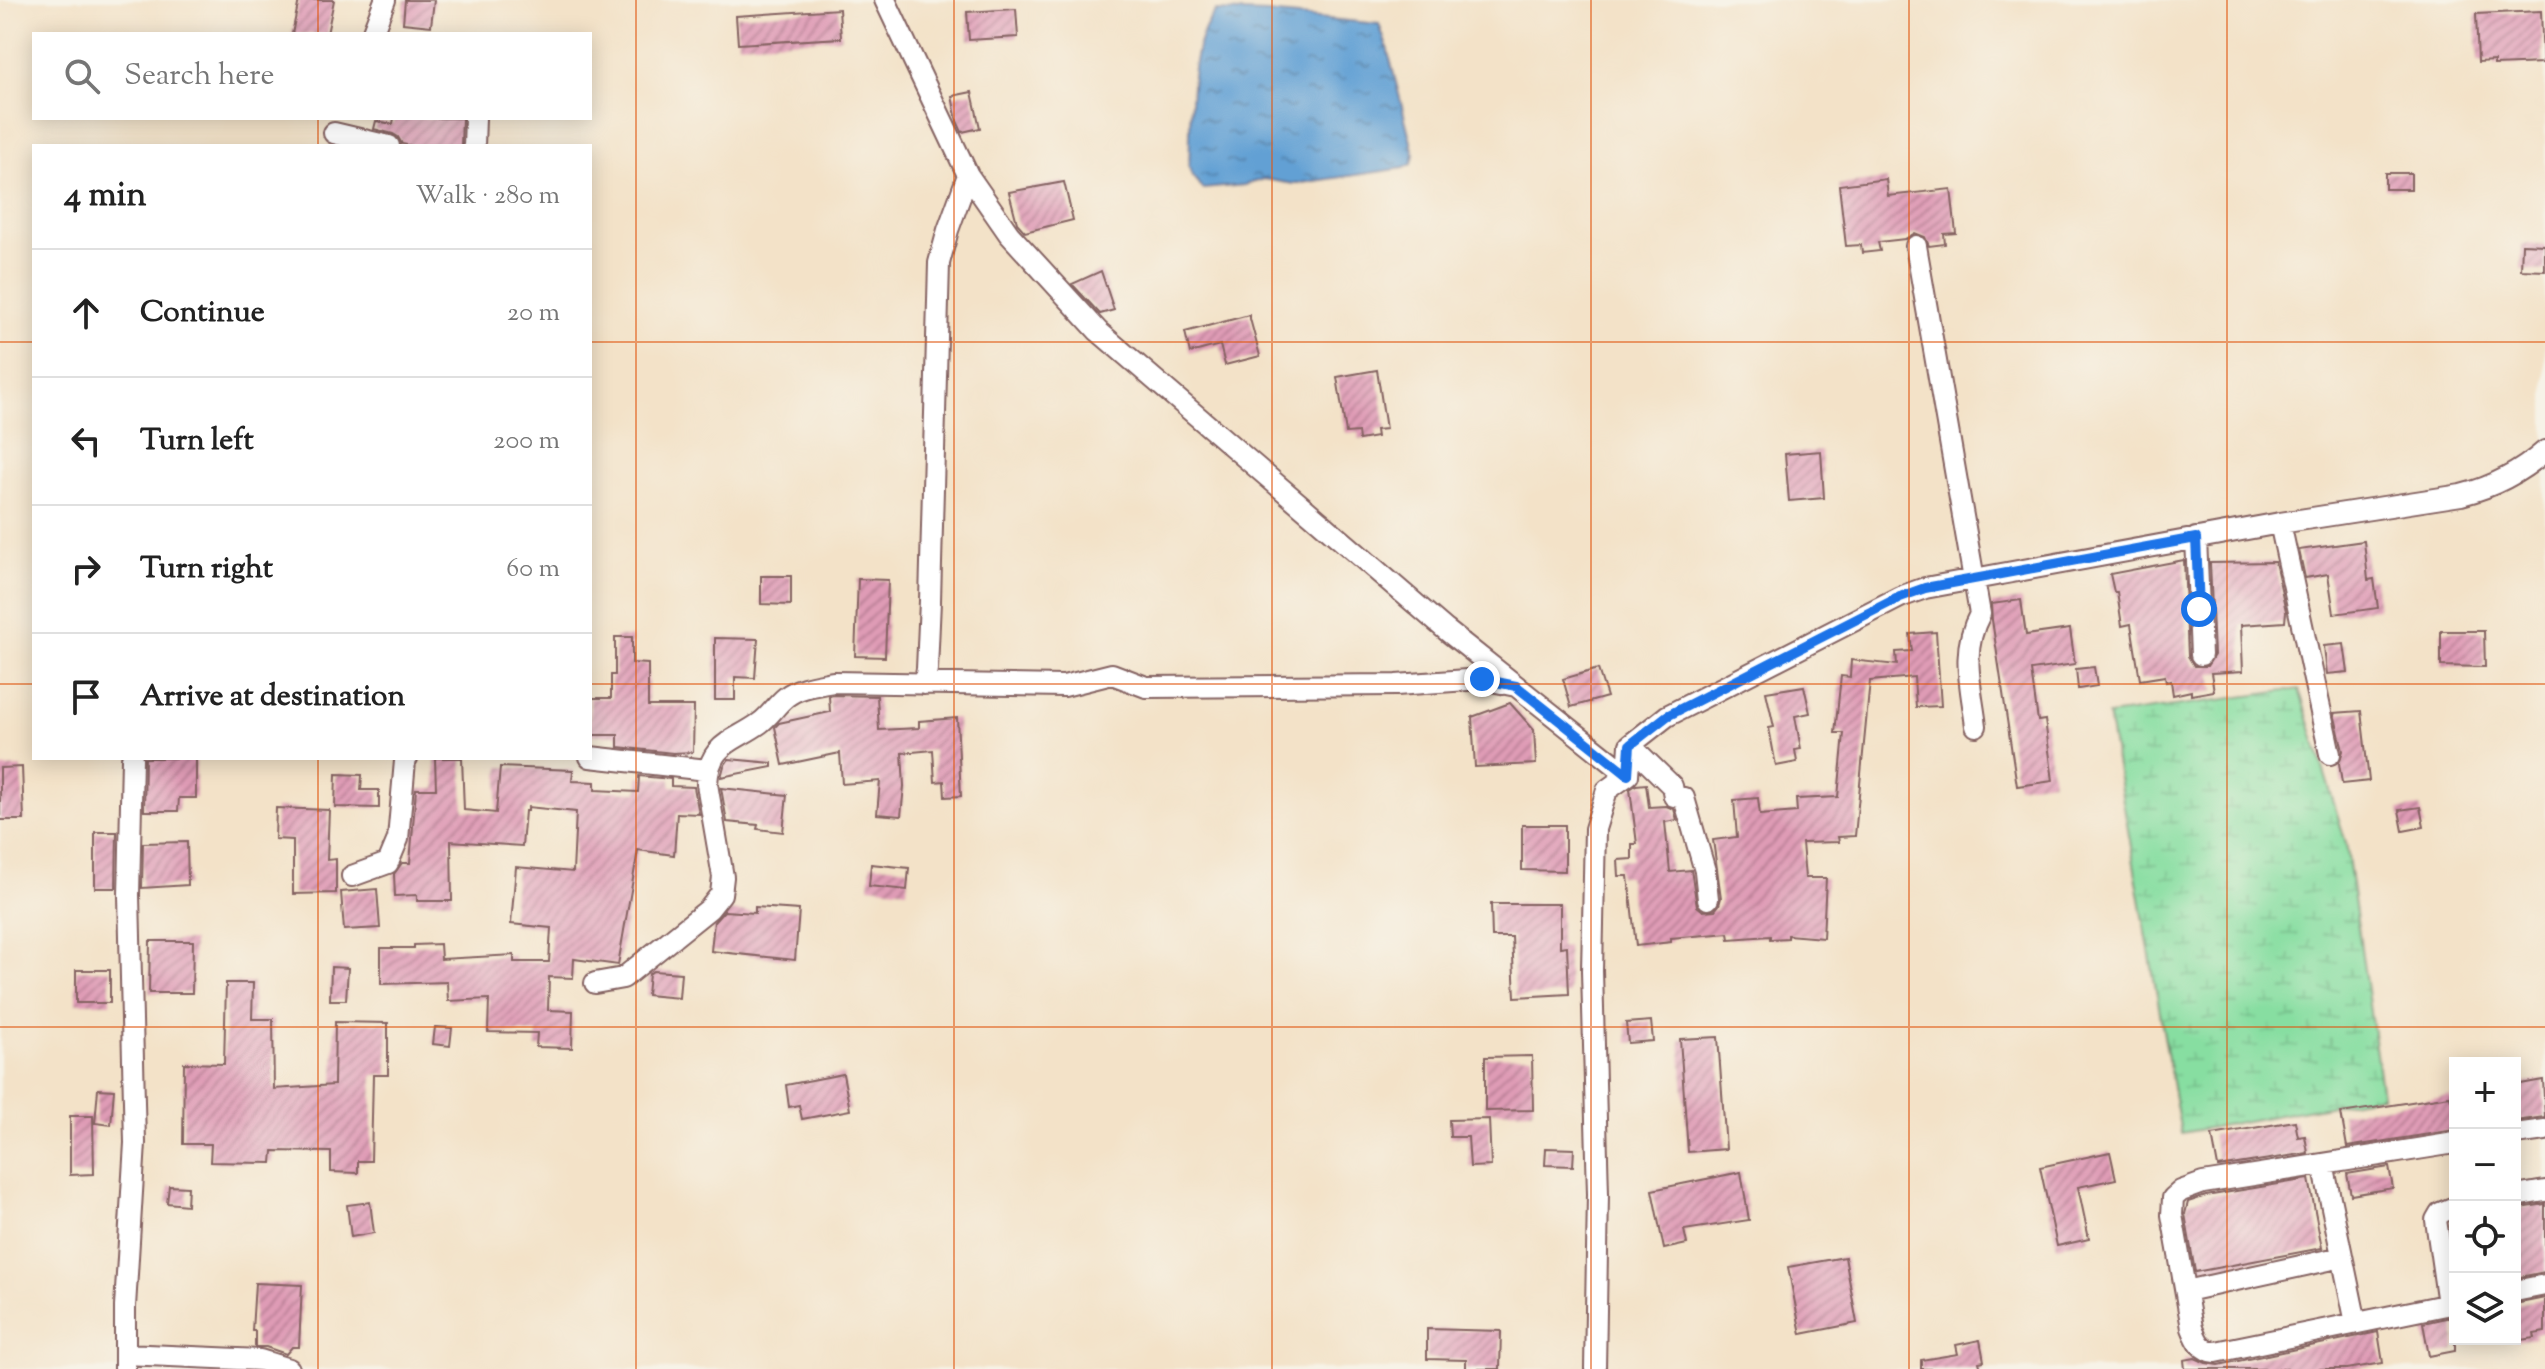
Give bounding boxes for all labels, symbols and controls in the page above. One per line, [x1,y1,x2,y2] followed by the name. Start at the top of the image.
[32,32,592,120] search box
[60,54,104,98] icon: search
[124,55,274,98] text: Search here
[64,172,146,221] text: 4 min
[415,178,560,215] text: Walk · 280 m
[64,291,108,335] icon: ahead
[140,292,265,335] text: Continue
[507,295,560,332] text: 20 m
[64,419,108,463] icon: left
[140,420,254,463] text: Turn left
[493,423,560,460] text: 200 m
[64,547,108,591] icon: right
[140,548,273,591] text: Turn right
[506,551,560,588] text: 60 m
[2181,591,2217,627] route start
[1464,661,1500,697] route end
[64,675,108,719] icon: arrive
[140,676,405,719] text: Arrive at destination
[2449,1057,2521,1345] map controls
[2449,1057,2521,1129] button: +
[2449,1129,2521,1201] button: −
[2449,1201,2521,1273] button: locate
[2449,1273,2521,1345] button: layers

